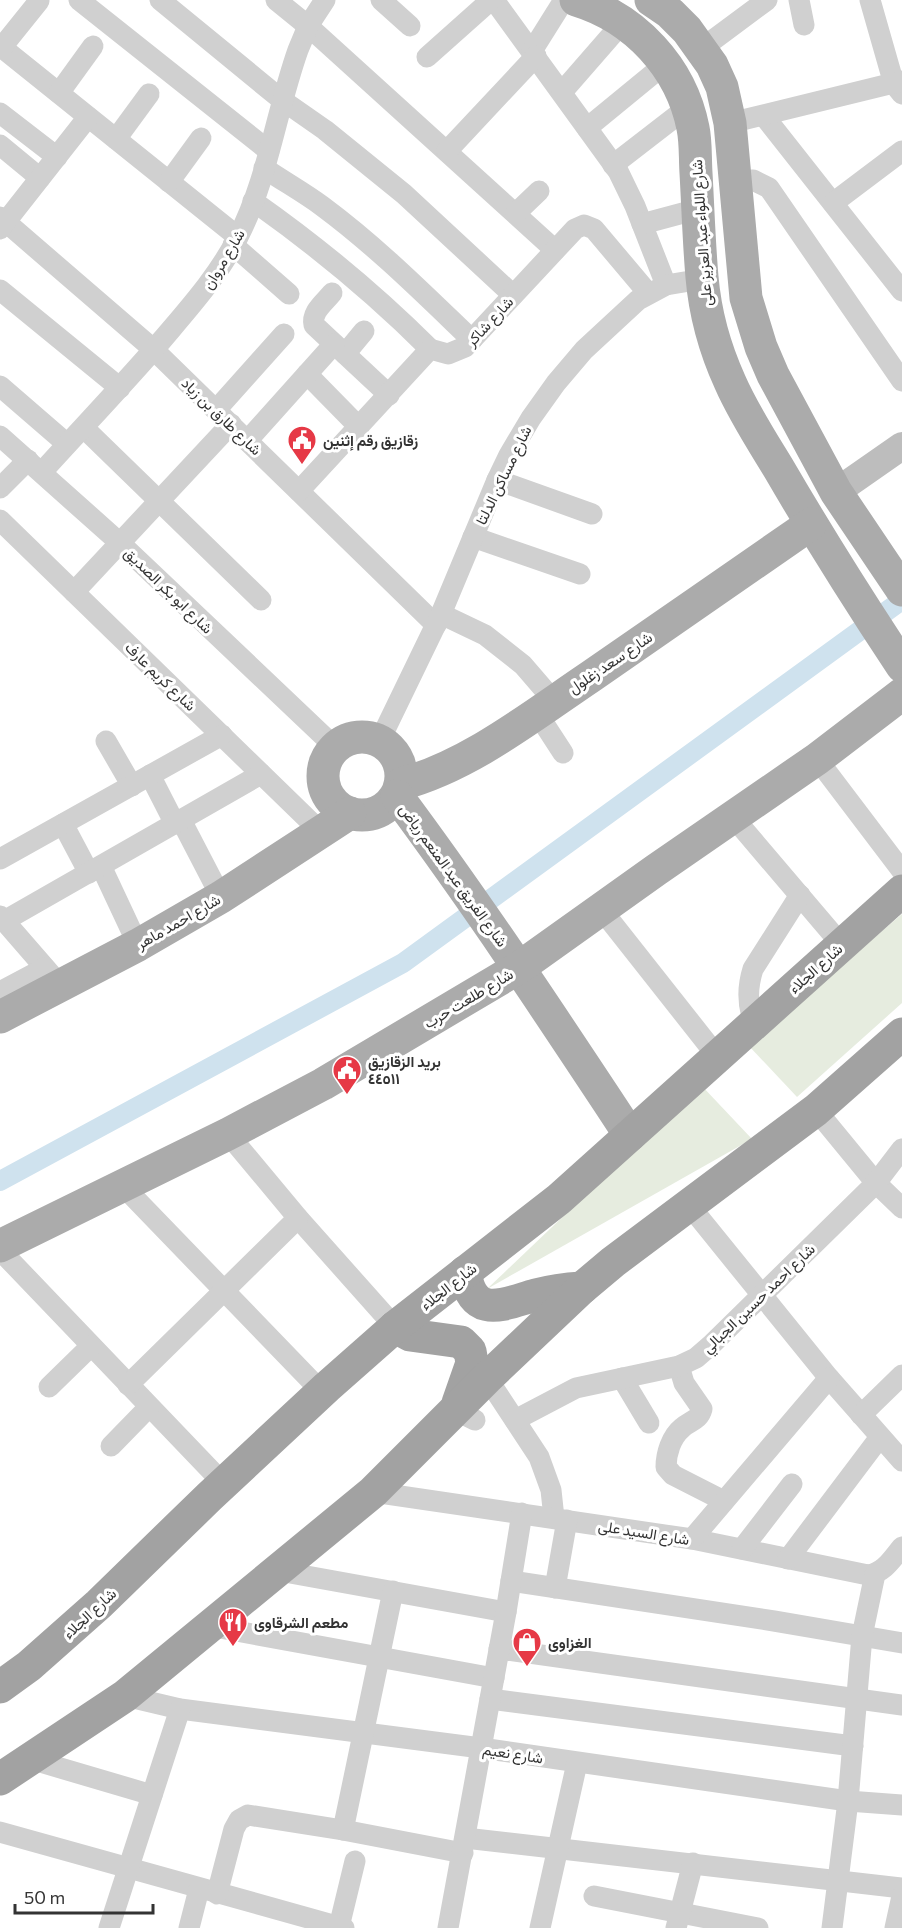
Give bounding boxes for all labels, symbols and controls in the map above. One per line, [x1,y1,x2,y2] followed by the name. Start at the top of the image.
[687,159,718,307] street label: شارع اللواء عبد العزيز على
[198,226,251,294] street label: شارع مروان
[461,292,519,352] street label: شارع شاكر
[176,374,266,461] street label: شارع طارق بن زياد
[471,422,537,529] street label: شارع مساكن الدلتا
[286,424,318,466] public building icon: زقازيق رقم إثنين
[323,431,418,451] place label: زقازيق رقم إثنين
[119,543,217,639] street label: شارع ابو بكر الصديق
[565,627,657,699] street label: شارع سعد زغلول
[120,638,200,716] street label: شارع كريم عارف
[394,800,512,952] street label: شارع الفريق عبد المنعم رياض
[132,890,225,955] street label: شارع احمد ماهر
[784,939,848,999] street label: شارع الجلاء
[420,964,518,1034] street label: شارع طلعت حرب
[368,1052,441,1087] place label: بريد الزقازيق ٤٤٥١١
[331,1054,363,1096] public building icon: بريد الزقازيق ٤٤٥١١
[698,1239,822,1360] street label: شارع احمد حسين الجبالي
[416,1258,482,1316] street label: شارع الجلاء
[597,1516,691,1551] street label: شارع السيد على
[59,1584,122,1644] street label: شارع الجلاء
[217,1606,249,1648] restaurant icon: مطعم الشرقاوى
[254,1613,348,1633] place label: مطعم الشرقاوى
[511,1626,543,1668] shop icon: الغزاوى
[548,1633,592,1652] place label: الغزاوى
[481,1739,545,1770] street label: شارع نعيم
[15,1877,153,1915] scale bar
[24,1886,65,1908] text: 50 m

